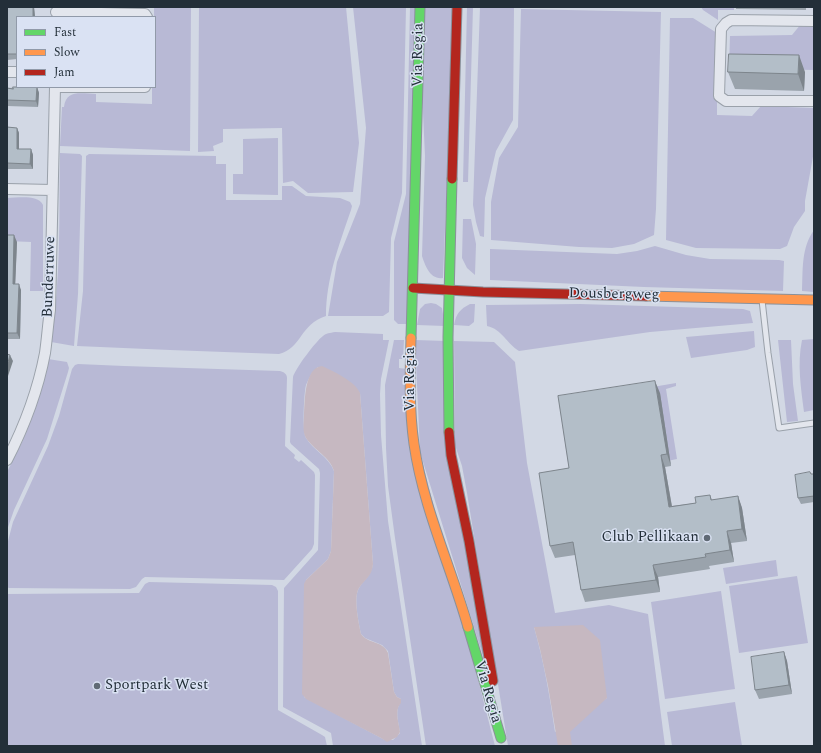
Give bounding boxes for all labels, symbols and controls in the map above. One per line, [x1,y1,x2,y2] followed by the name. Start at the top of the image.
[16,16,156,88] legend
[54,23,76,42] text: Fast
[409,23,429,87] street label: Via Regia
[54,43,79,62] text: Slow
[54,63,75,82] text: Jam
[40,236,60,318] street label: Bunderruwe
[568,285,660,305] street label: Dousbergweg
[402,347,420,411] street label: Via Regia
[602,529,699,547] place label: Club Pellikaan
[702,533,712,543] marker: Club Pellikaan
[469,659,505,725] street label: Via Regia
[105,677,208,695] place label: Sportpark West
[92,681,102,691] marker: Sportpark West

